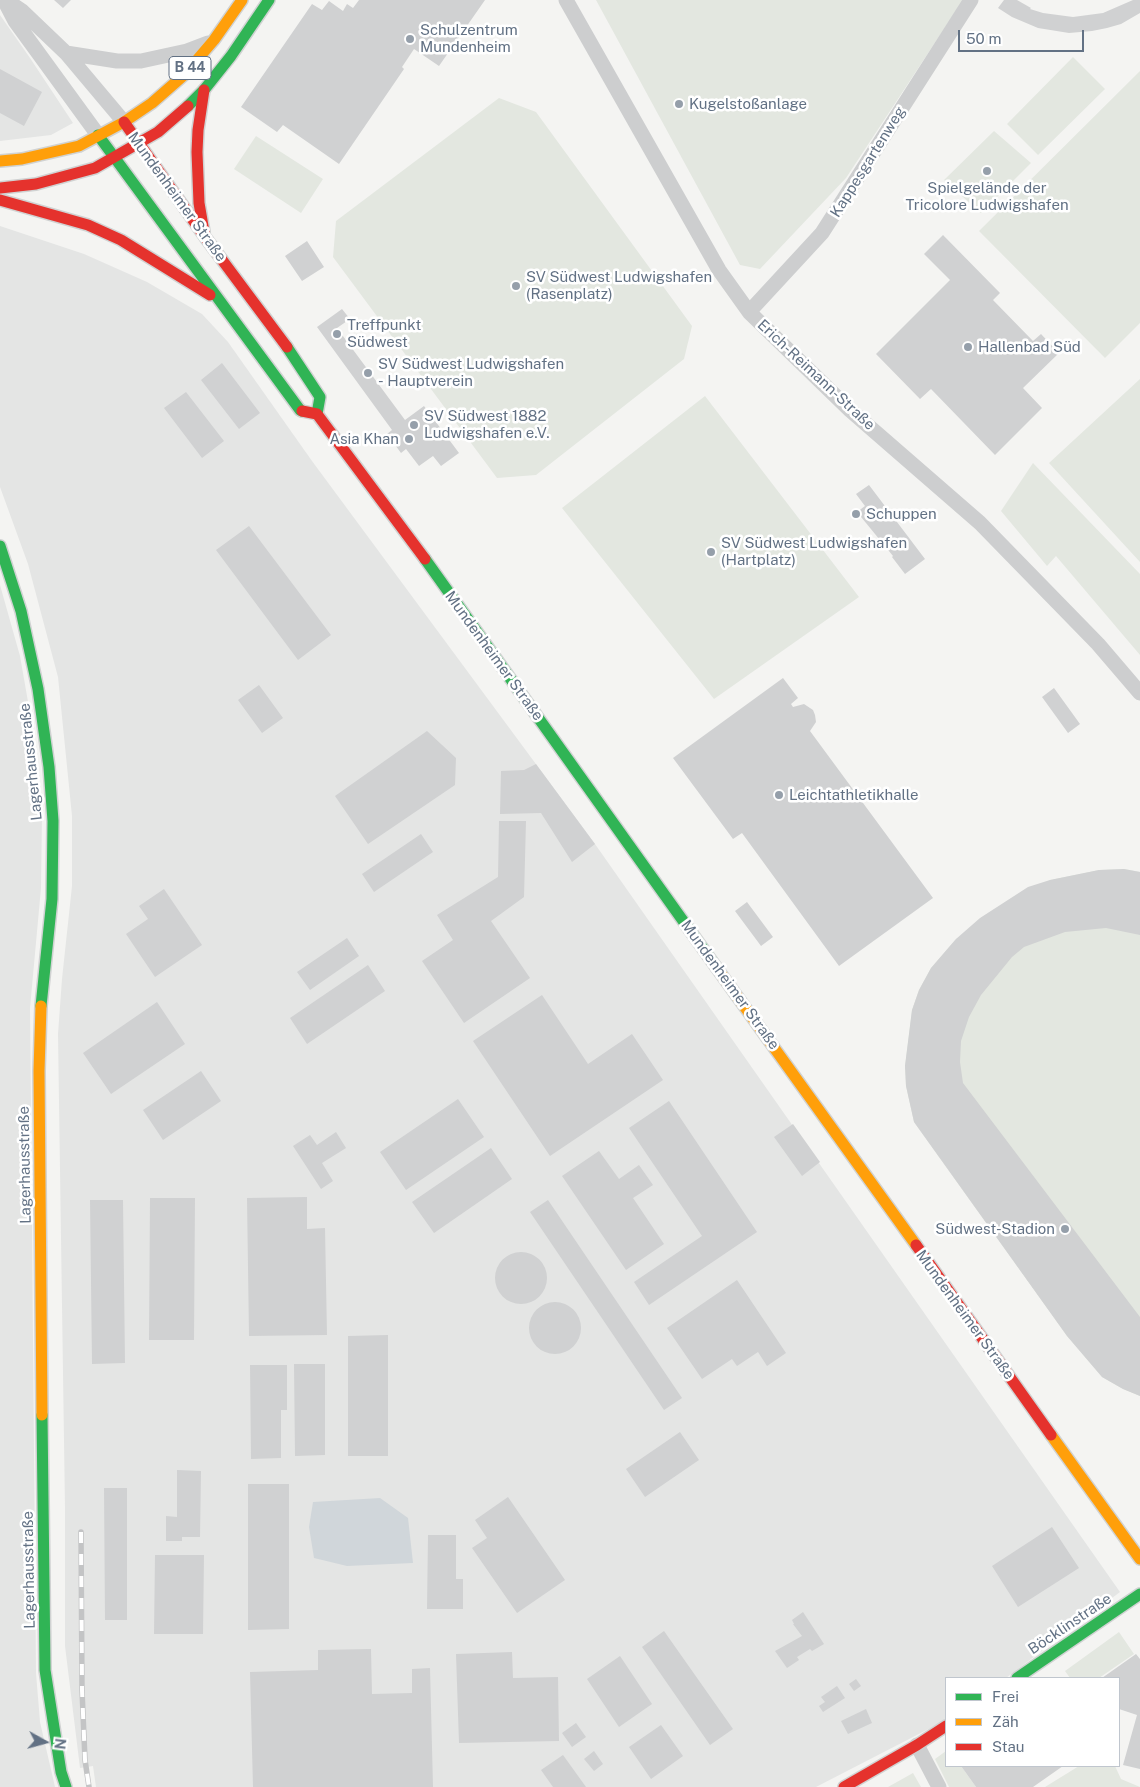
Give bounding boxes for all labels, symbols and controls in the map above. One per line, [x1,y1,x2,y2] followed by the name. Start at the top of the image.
[960,20,1086,52] scale bar
[420,21,518,56] place label: Schulzentrum Mundenheim
[966,30,1001,47] text: 50 m
[404,33,416,45] marker: Schulzentrum Mundenheim
[169,56,211,80] road number: B 44
[689,95,807,113] place label: Kugelstoßanlage
[673,98,685,110] marker: Kugelstoßanlage
[827,103,909,221] street label: Kappesgartenweg
[124,129,230,265] street label: Mundenheimer Straße
[981,165,993,177] marker: Spielgelände der Tricolore Ludwigshafen
[905,179,1069,214] place label: Spielgelände der Tricolore Ludwigshafen
[526,268,712,303] place label: SV Südwest Ludwigshafen (Rasenplatz)
[510,280,522,292] marker: SV Südwest Ludwigshafen (Rasenplatz)
[347,316,421,351] place label: Treffpunkt Südwest
[754,316,878,434] street label: Erich-Reimann-Straße
[331,328,343,340] marker: Treffpunkt Südwest
[978,338,1081,356] place label: Hallenbad Süd
[962,341,974,353] marker: Hallenbad Süd
[378,355,564,390] place label: SV Südwest Ludwigshafen - Hauptverein
[362,367,374,379] marker: SV Südwest Ludwigshafen - Hauptverein
[424,407,550,442] place label: SV Südwest 1882 Ludwigshafen e.V.
[408,419,420,431] marker: SV Südwest 1882 Ludwigshafen e.V.
[330,430,399,448] place label: Asia Khan
[403,433,415,445] marker: Asia Khan
[866,505,937,523] place label: Schuppen
[850,508,862,520] marker: Schuppen
[721,534,907,569] place label: SV Südwest Ludwigshafen (Hartplatz)
[705,546,717,558] marker: SV Südwest Ludwigshafen (Hartplatz)
[441,588,547,724] street label: Mundenheimer Straße
[16,702,46,822] street label: Lagerhausstraße
[789,786,918,804] place label: Leichtathletikhalle
[773,789,785,801] marker: Leichtathletikhalle
[677,917,783,1053] street label: Mundenheimer Straße
[15,1106,35,1224] street label: Lagerhausstraße
[935,1220,1055,1238] place label: Südwest-Stadion
[1059,1223,1071,1235] marker: Südwest-Stadion
[912,1247,1018,1383] street label: Mundenheimer Straße
[19,1511,39,1629] street label: Lagerhausstraße
[1025,1590,1115,1658] street label: Böcklinstraße
[945,1677,1120,1767] legend
[992,1688,1019,1705] text: Frei
[992,1713,1019,1730] text: Zäh
[20,1717,70,1767] north arrow
[51,1737,68,1750] text: N
[992,1738,1025,1755] text: Stau

